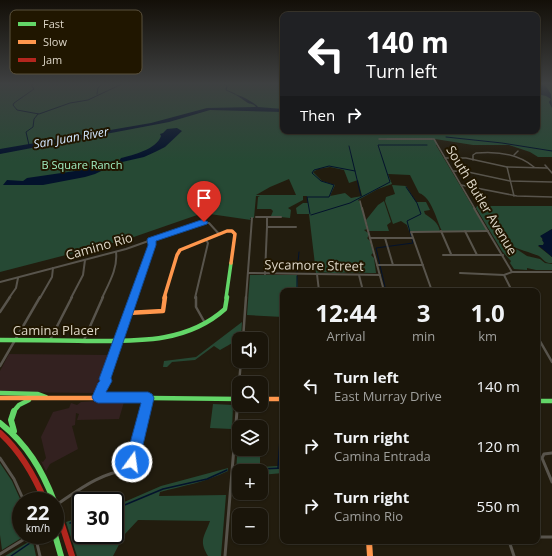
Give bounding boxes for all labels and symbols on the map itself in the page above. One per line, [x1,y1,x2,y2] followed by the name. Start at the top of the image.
[10,10,142,74] legend
[43,16,64,31] text: Fast
[43,34,67,49] text: Slow
[42,52,62,67] text: Jam
[32,122,111,152] water label: San Juan River
[442,142,522,258] street label: South Butler Avenue
[42,157,122,172] park label: B Square Ranch
[187,181,221,222] pin
[63,228,135,264] street label: Camino Rio
[264,255,364,275] street label: Sycamore Street
[13,321,100,339] street label: Camina Placer
[111,441,153,483] position arrow
[72,492,124,544] speed limit sign: 30

